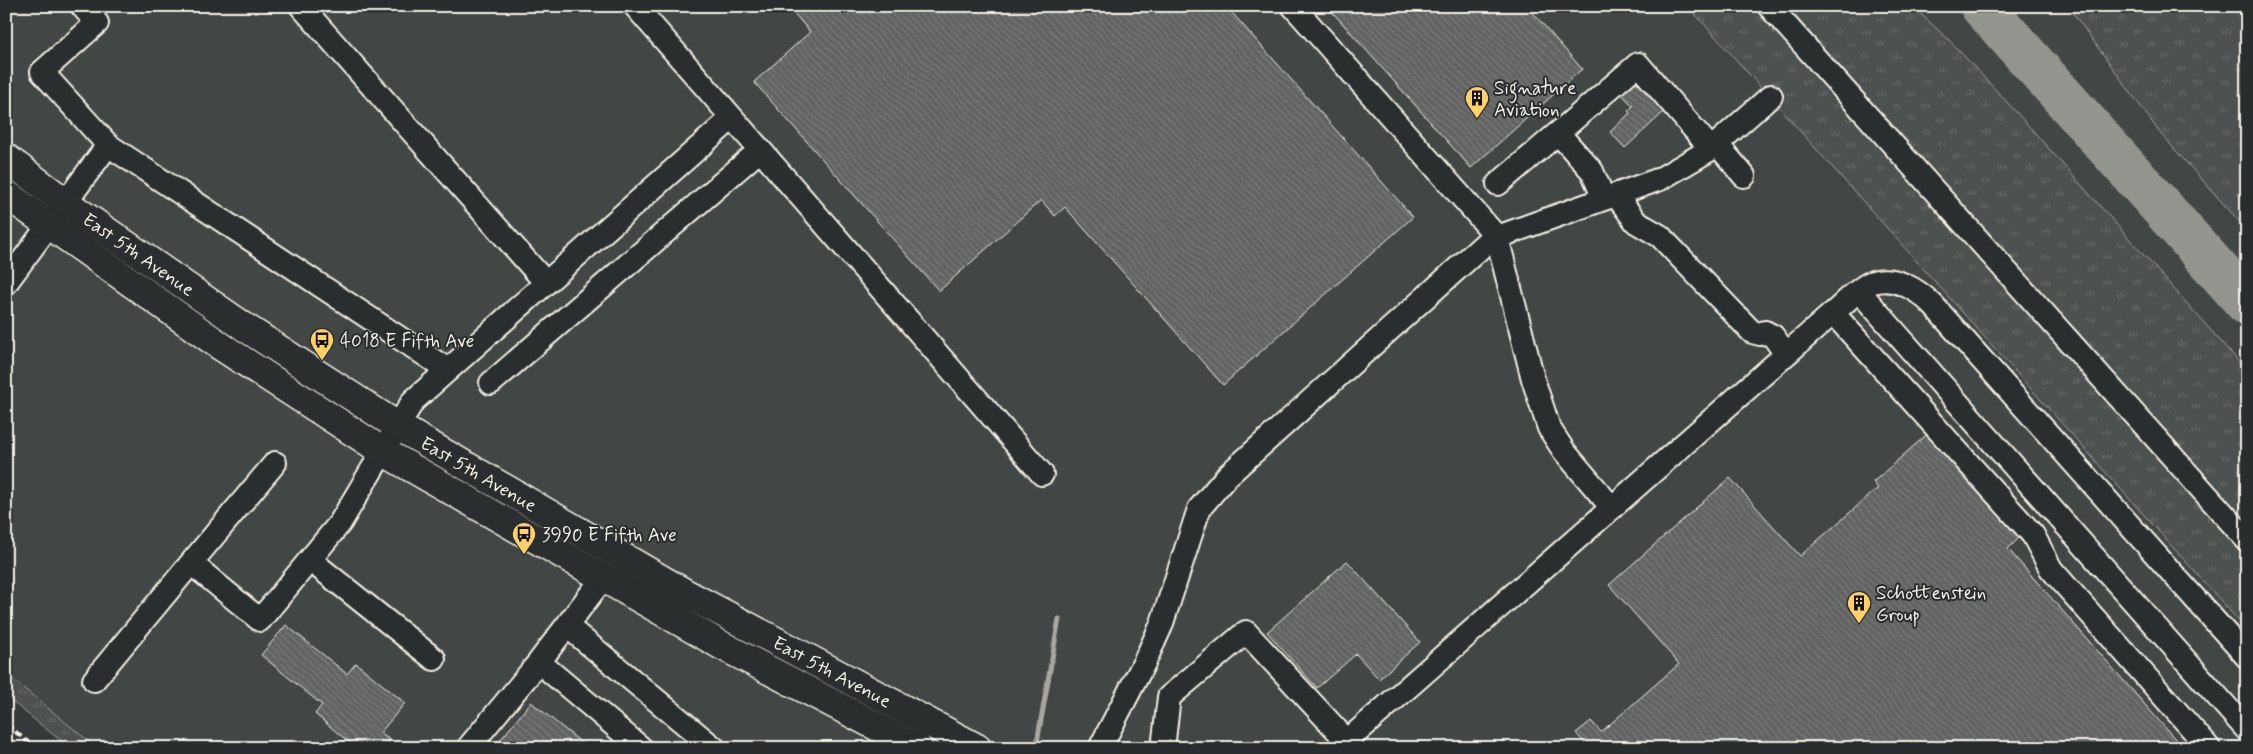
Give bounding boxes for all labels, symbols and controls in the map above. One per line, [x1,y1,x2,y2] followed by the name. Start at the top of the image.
[1494,76,1576,123] place label: Signature Aviation
[1464,85,1490,119] building icon: Signature Aviation
[77,207,199,303] street label: East 5th Avenue
[309,327,335,361] bus stop icon: 4018 E Fifth Ave
[340,329,474,354] place label: 4018 E Fifth Ave
[415,431,541,518] street label: East 5th Avenue
[511,521,537,555] bus stop icon: 3990 E Fifth Ave
[542,523,677,548] place label: 3990 E Fifth Ave
[1876,581,1986,628] place label: Schottenstein Group
[1846,590,1872,624] building icon: Schottenstein Group
[768,631,895,714] street label: East 5th Avenue

